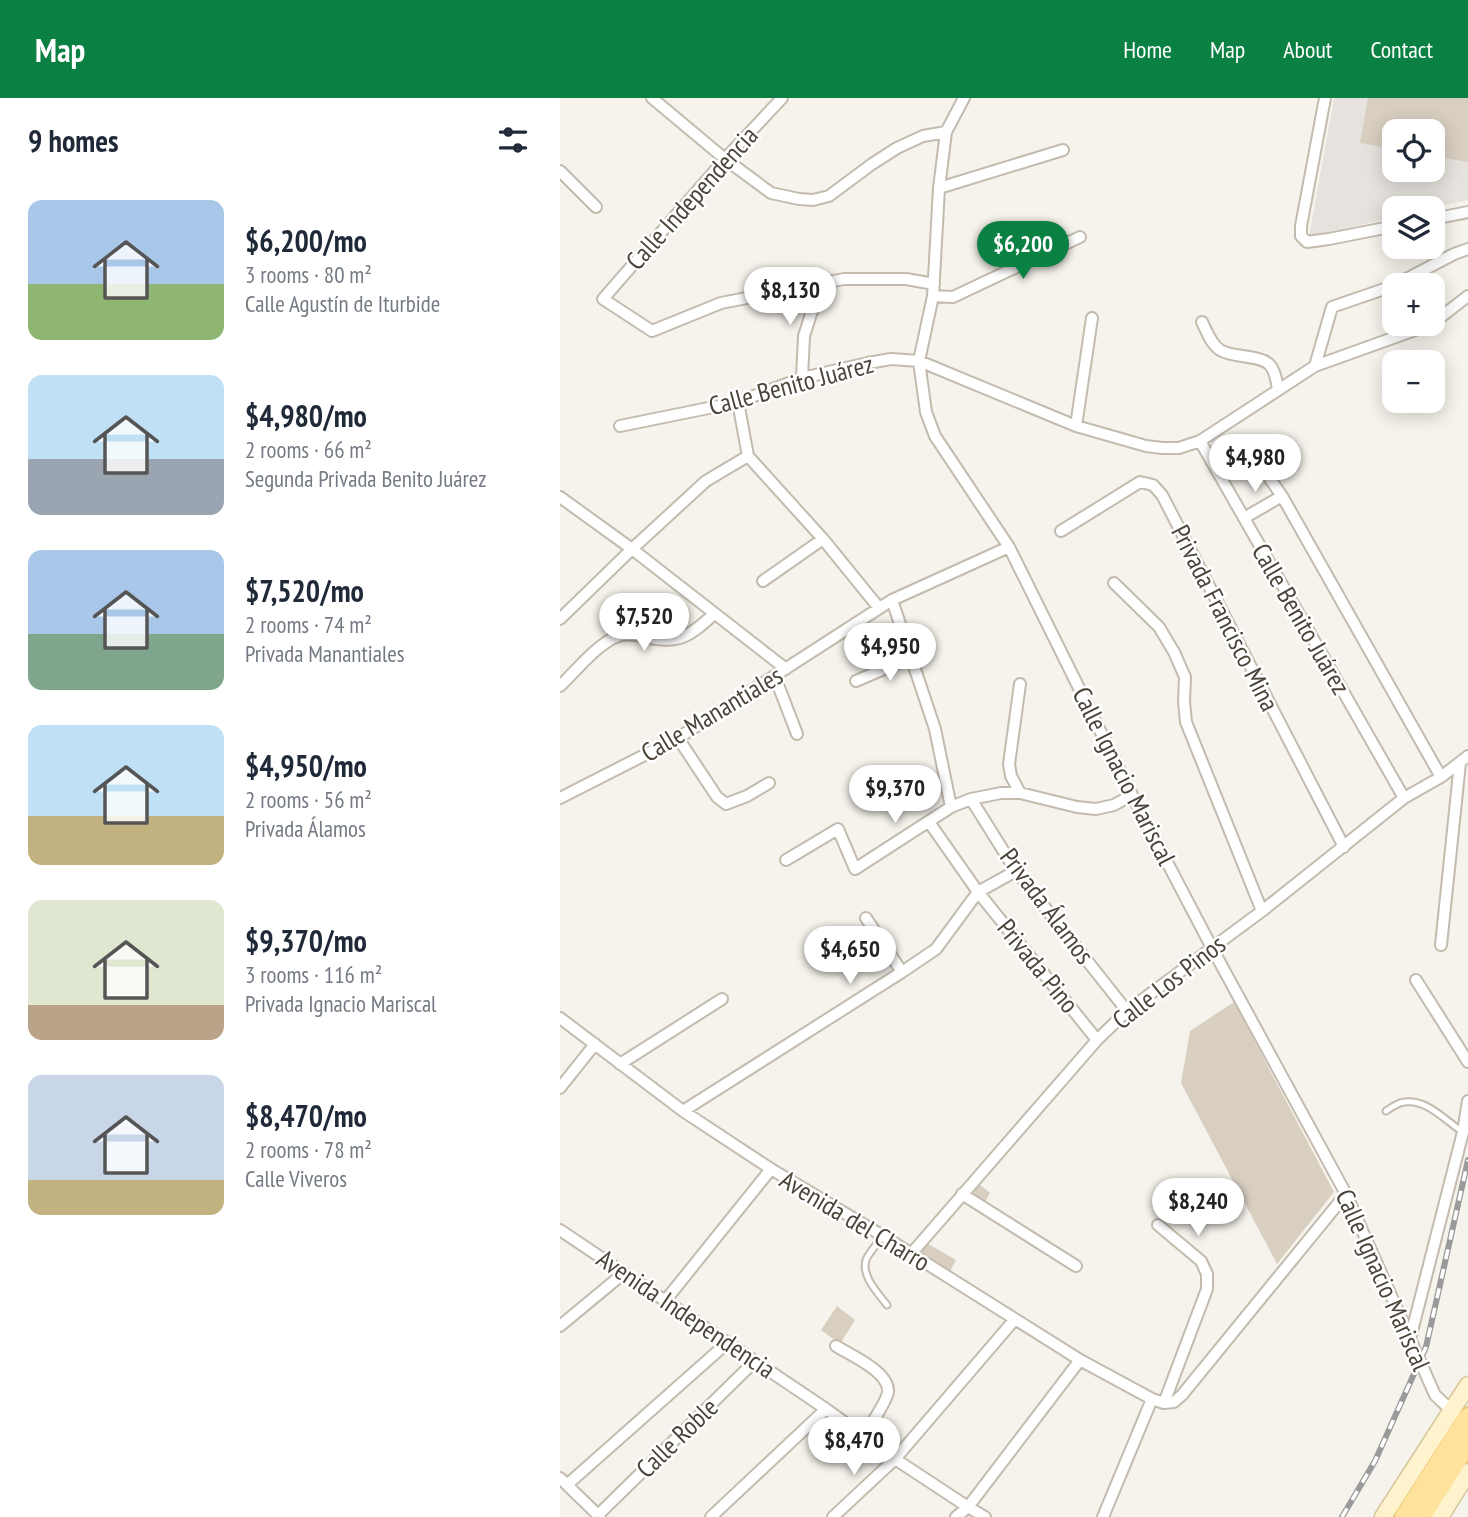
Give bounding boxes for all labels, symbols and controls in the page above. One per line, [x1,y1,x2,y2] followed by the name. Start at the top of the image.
[35,28,85,71] text: Map
[1123,34,1172,65] text: Home
[1210,34,1245,65] text: Map
[1283,34,1332,65] text: About
[1370,34,1433,65] text: Contact
[618,119,765,276] street label: Calle Independencia
[1382,119,1445,413] map controls
[1382,119,1445,182] button: locate
[28,121,119,160] text: 9 homes
[494,121,532,159] icon: filters
[1382,196,1445,259] button: layers
[245,221,367,260] text: $6,200/mo
[966,222,1080,281] pin: $6,200
[84,228,168,312] icon: home
[993,229,1053,258] text: $6,200
[245,260,372,289] text: 3 rooms · 80 m²
[733,268,847,327] pin: $8,130
[1382,273,1445,336] button: +
[760,275,820,304] text: $8,130
[245,289,440,318] text: Calle Agustín de Iturbide
[705,347,877,422] street label: Calle Benito Juárez
[1382,350,1445,413] button: −
[245,396,367,435] text: $4,980/mo
[84,403,168,487] icon: home
[1198,434,1312,494] pin: $4,980
[245,435,372,464] text: 2 rooms · 66 m²
[1225,442,1285,471] text: $4,980
[245,464,486,493] text: Segunda Privada Benito Juárez
[1164,519,1287,716] street label: Privada Francisco Mina
[1245,537,1358,700] street label: Calle Benito Juárez
[245,571,364,610] text: $7,520/mo
[84,578,168,662] icon: home
[587,594,701,653] pin: $7,520
[615,601,673,630] text: $7,520
[245,610,372,639] text: 2 rooms · 74 m²
[833,624,947,683] pin: $4,950
[860,631,920,660] text: $4,950
[245,639,405,668] text: Privada Manantiales
[635,658,789,769] street label: Calle Manantiales
[1065,681,1183,870] street label: Calle Ignacio Mariscal
[245,746,367,785] text: $4,950/mo
[84,753,168,837] icon: home
[838,766,952,825] pin: $9,370
[865,773,925,802] text: $9,370
[245,785,372,814] text: 2 rooms · 56 m²
[245,814,366,843] text: Privada Álamos
[993,841,1102,970] street label: Privada Álamos
[990,912,1086,1019] street label: Privada Pino
[245,921,367,960] text: $9,370/mo
[793,926,907,986] pin: $4,650
[1106,927,1232,1036] street label: Calle Los Pinos
[84,928,168,1012] icon: home
[820,934,880,963] text: $4,650
[245,960,382,989] text: 3 rooms · 116 m²
[245,989,436,1018] text: Privada Ignacio Mariscal
[245,1096,367,1135] text: $8,470/mo
[84,1103,168,1187] icon: home
[245,1135,372,1164] text: 2 rooms · 78 m²
[774,1163,936,1278] street label: Avenida del Charro
[245,1164,347,1193] text: Calle Viveros
[1141,1178,1255,1238] pin: $8,240
[1329,1184,1438,1376] street label: Calle Ignacio Mariscal
[1168,1186,1228,1215] text: $8,240
[591,1242,782,1385] street label: Avenida Independencia
[629,1391,724,1485] street label: Calle Roble
[797,1418,911,1477] pin: $8,470
[824,1425,884,1454] text: $8,470

